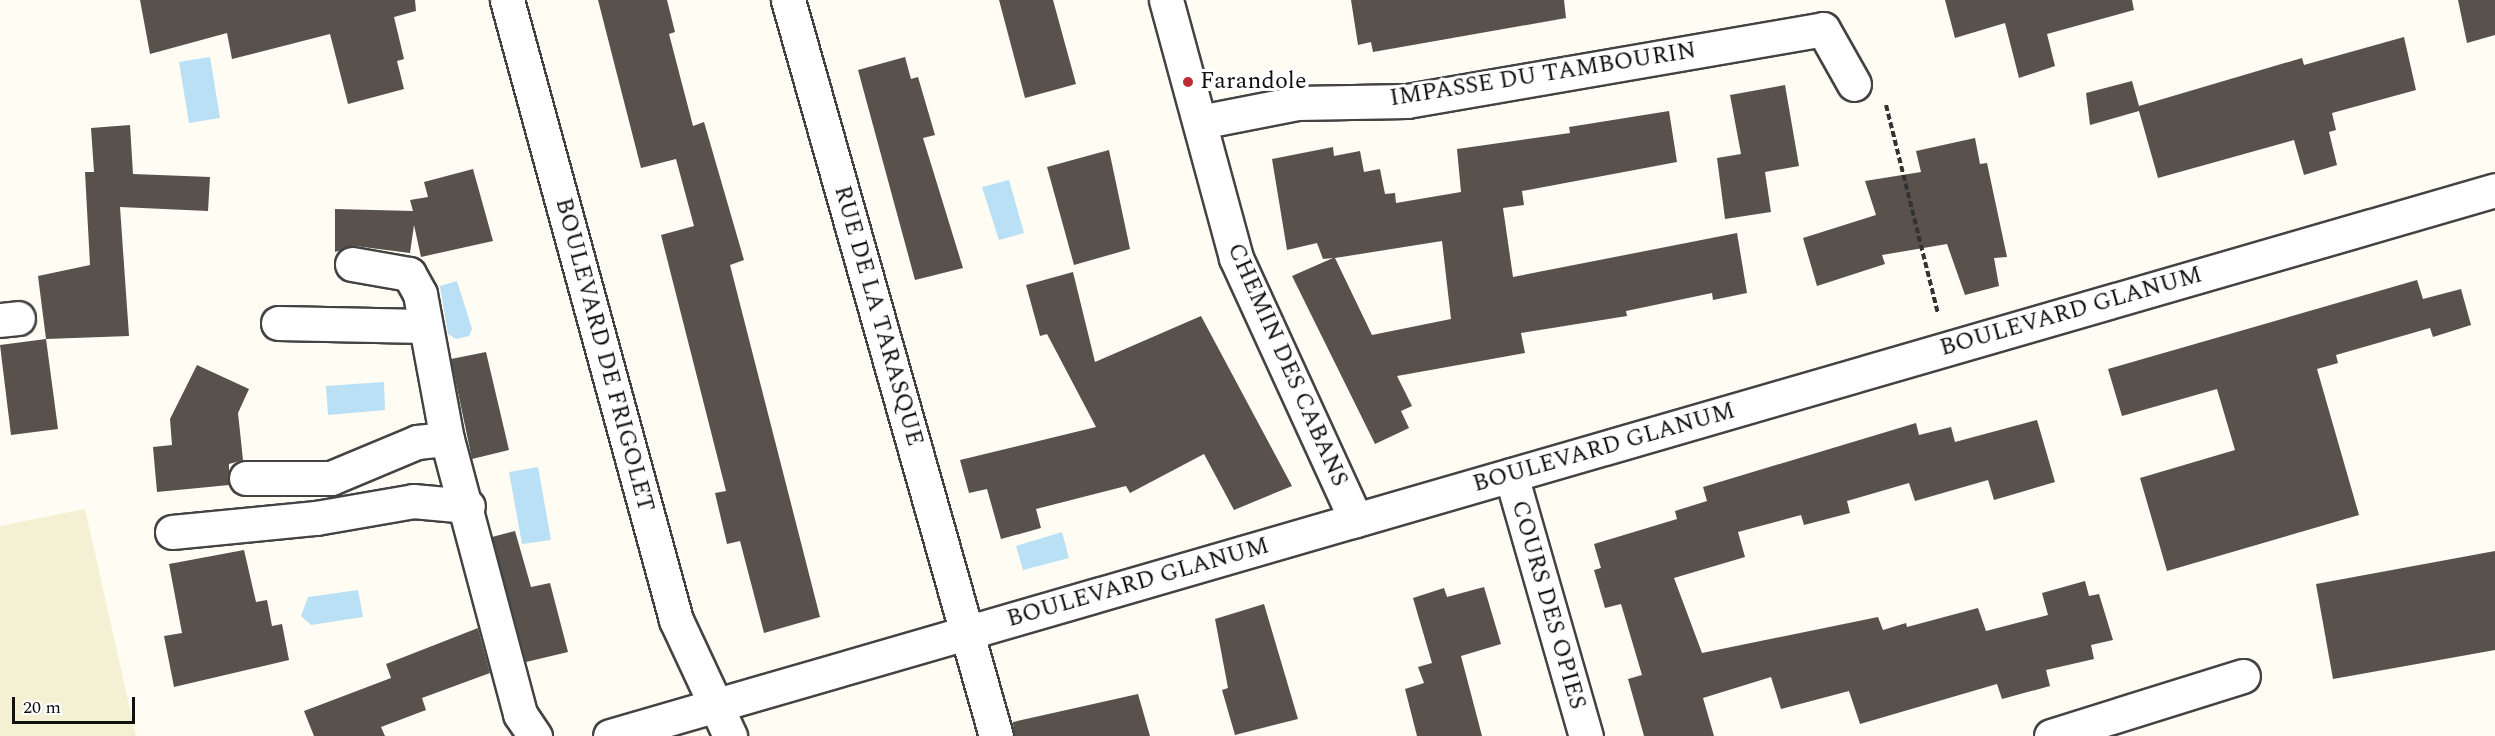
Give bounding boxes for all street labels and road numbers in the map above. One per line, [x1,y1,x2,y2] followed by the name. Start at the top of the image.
[1388,37,1698,113] street label: IMPASSE DU TAMBOURIN
[827,182,929,450] street label: RUE DE LA TARASQUE
[548,195,660,515] street label: BOULEVARD DE FRIGOLET
[1220,239,1354,491] street label: CHEMIN DES CABANS
[1937,261,2205,363] street label: BOULEVARD GLANUM
[1470,397,1738,499] street label: BOULEVARD GLANUM
[1504,497,1592,713] street label: COURS DES OPIES
[1004,532,1272,634] street label: BOULEVARD GLANUM

